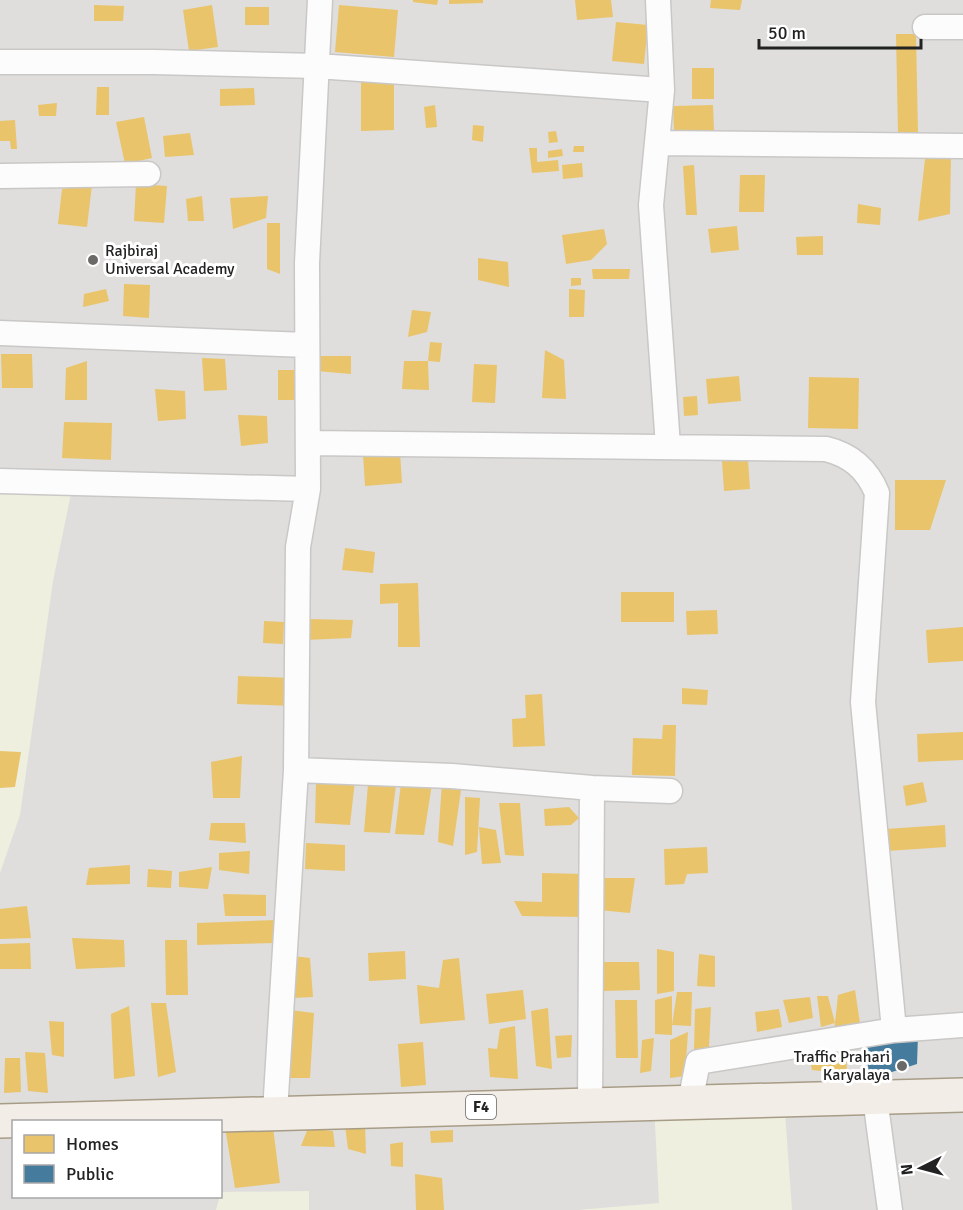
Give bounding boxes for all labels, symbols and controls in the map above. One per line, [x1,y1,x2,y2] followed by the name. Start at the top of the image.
[759,12,921,50] scale bar
[768,22,806,44] text: 50 m
[105,241,235,279] place label: Rajbiraj Universal Academy
[86,253,100,267] marker: Rajbiraj Universal Academy
[794,1047,890,1085] place label: Traffic Prahari Karyalaya
[895,1059,909,1073] marker: Traffic Prahari Karyalaya
[466,1095,496,1119] road number: F4
[12,1120,222,1198] legend
[66,1133,119,1155] text: Homes
[891,1138,951,1198] north arrow
[66,1163,114,1185] text: Public
[897,1163,918,1176] text: N

